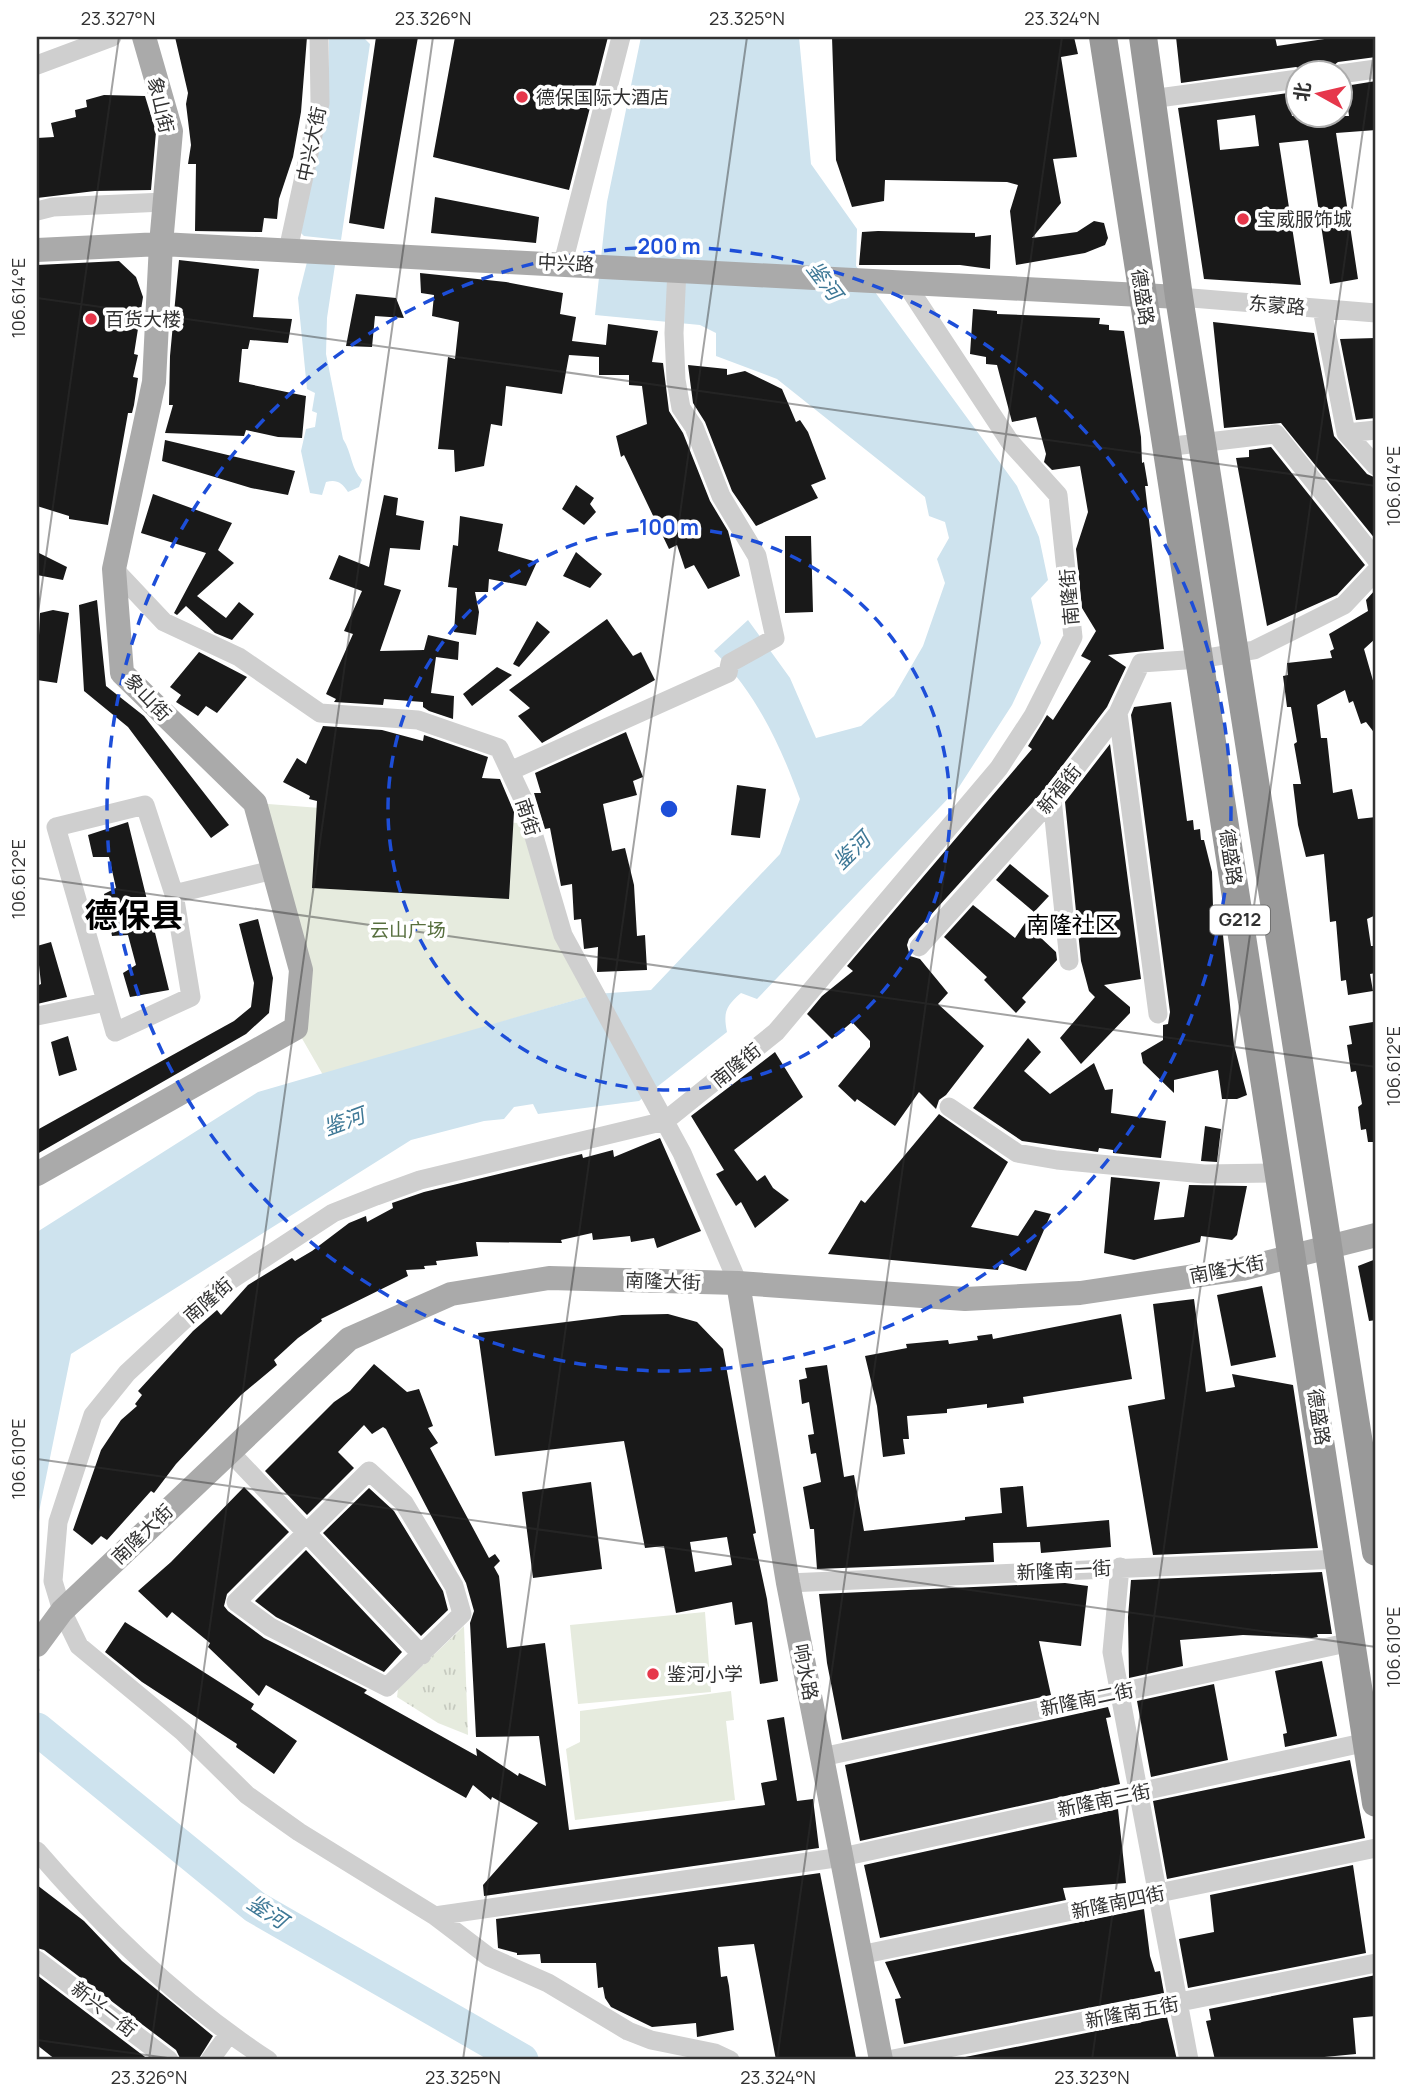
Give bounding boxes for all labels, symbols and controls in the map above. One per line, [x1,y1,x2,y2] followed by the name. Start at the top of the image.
[81,6,155,30] text: 23.327°N
[395,6,471,30] text: 23.326°N
[709,6,785,30] text: 23.325°N
[1024,6,1100,30] text: 23.324°N
[1284,60,1354,130] north arrow
[142,74,180,136] street label: 象山街
[1288,80,1316,103] text: 北
[536,84,669,110] place label: 德保国际大酒店
[514,89,530,105] marker: 德保国际大酒店
[290,104,332,184] street label: 中兴大街
[1257,206,1352,232] place label: 宝威服饰城
[1235,211,1251,227] marker: 宝威服饰城
[637,232,701,260] text: 200 m
[537,249,595,277] street label: 中兴路
[801,255,851,309] water label: 鉴河
[6,258,30,338] text: 106.614°E
[1126,267,1160,327] street label: 德盛路
[1247,290,1307,320] street label: 东蒙路
[105,306,181,332] place label: 百货大楼
[83,311,99,327] marker: 百货大楼
[1381,446,1405,526] text: 106.614°E
[639,513,699,541] text: 100 m
[1054,567,1084,627] street label: 南隆街
[119,667,177,727] street label: 象山街
[1031,759,1087,819] street label: 新福街
[510,795,546,839] street label: 南街
[657,797,681,821] centre of rings
[827,823,879,875] water label: 鉴河
[1214,827,1248,887] street label: 德盛路
[6,839,30,919] text: 106.612°E
[85,892,184,937] district label: 德保县
[1210,905,1270,934] road number: G212
[1026,908,1118,940] district label: 南隆社区
[370,917,446,943] park label: 云山广场
[1381,1026,1405,1106] text: 106.612°E
[706,1037,766,1093] street label: 南隆街
[319,1099,372,1141] water label: 鉴河
[1187,1249,1267,1289] street label: 南隆大街
[625,1267,701,1295] street label: 南隆大街
[178,1271,238,1329] street label: 南隆街
[1302,1387,1336,1447] street label: 德盛路
[6,1419,30,1500] text: 106.610°E
[106,1498,178,1570] street label: 南隆大街
[1016,1555,1112,1585] street label: 新隆南一街
[1381,1607,1405,1688] text: 106.610°E
[788,1642,824,1702] street label: 响水路
[667,1661,743,1687] place label: 鉴河小学
[645,1666,661,1682] marker: 鉴河小学
[1038,1676,1136,1722] street label: 新隆南二街
[1055,1777,1153,1823] street label: 新隆南三街
[1069,1879,1167,1925] street label: 新隆南四街
[242,1888,296,1937] water label: 鉴河
[66,1975,142,2043] street label: 新兴一街
[1083,1990,1181,2034] street label: 新隆南五街
[111,2065,187,2089] text: 23.326°N
[425,2065,501,2089] text: 23.325°N
[740,2065,816,2089] text: 23.324°N
[1054,2065,1130,2089] text: 23.323°N

